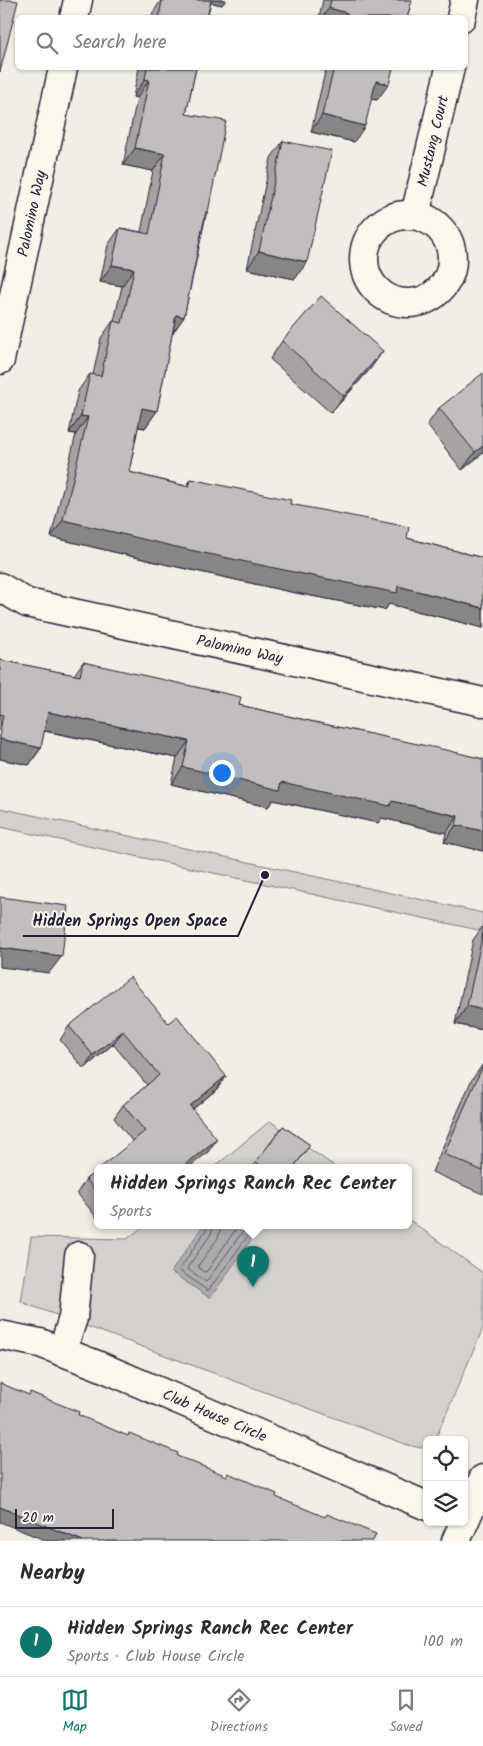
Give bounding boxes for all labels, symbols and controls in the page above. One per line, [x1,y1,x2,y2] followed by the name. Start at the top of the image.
[15,15,468,70] search box
[73,28,167,58] text: Search here
[33,29,61,57] icon: search
[411,93,456,189] street label: Mustang Court
[12,167,54,259] street label: Palomino Way
[194,629,286,671] street label: Palomino Way
[209,760,235,786] your location
[23,905,238,936] callout: Hidden Springs Open Space
[33,909,228,934] text: Hidden Springs Open Space
[94,1164,412,1229] popup
[110,1169,396,1199] text: Hidden Springs Ranch Rec Center
[110,1199,152,1224] text: Sports
[237,1246,269,1287] pin: 1
[158,1383,271,1449] street label: Club House Circle
[423,1436,468,1526] map controls
[423,1436,468,1481] button: locate
[423,1481,468,1526] button: layers
[15,1506,114,1529] scale bar
[22,1507,54,1529] text: 20 m
[20,1557,85,1590] text: Nearby
[67,1614,353,1644] text: Hidden Springs Ranch Rec Center
[34,1629,38,1654] text: 1
[423,1629,463,1654] text: 100 m
[67,1644,244,1669] text: Sports · Club House Circle
[61,1686,89,1738] tab: Map
[210,1686,268,1738] tab: Directions
[389,1686,422,1738] tab: Saved

